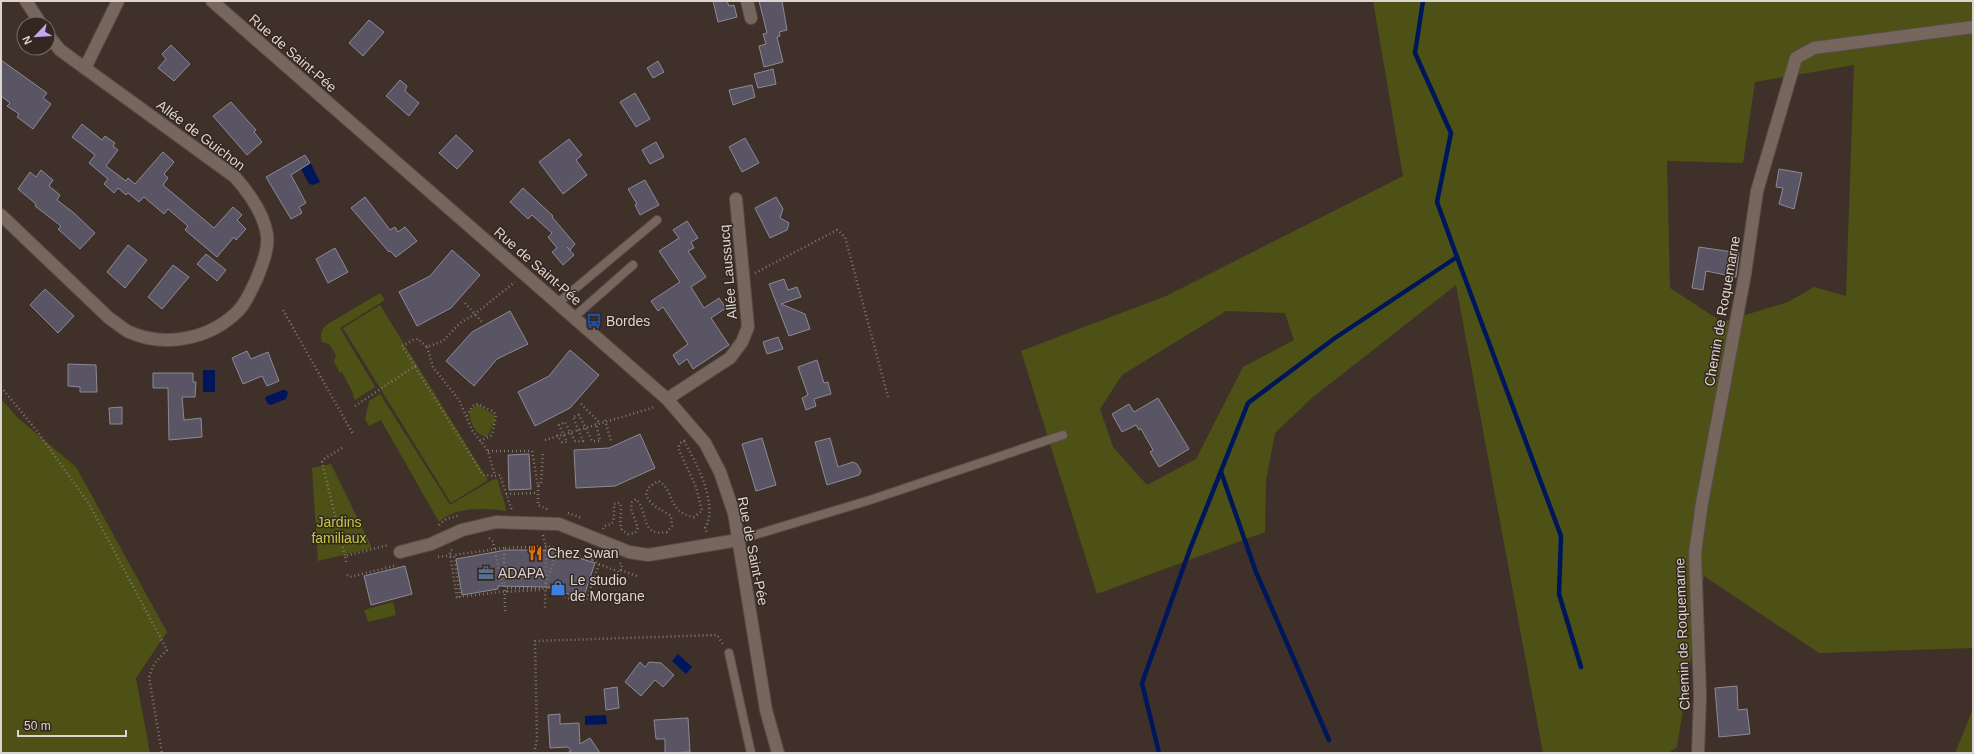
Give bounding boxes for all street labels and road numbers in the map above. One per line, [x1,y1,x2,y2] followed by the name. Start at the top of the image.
[246,11,340,95] street label: Rue de Saint-Pée
[154,97,248,173] street label: Allée de Guichon
[491,224,585,308] street label: Rue de Saint-Pée
[716,224,740,320] street label: Allée Laussucq
[1701,234,1743,387] street label: Chemin de Roquemarne
[735,495,771,607] street label: Rue de Saint-Pée
[1671,557,1693,710] street label: Chemin de Roquemarne

